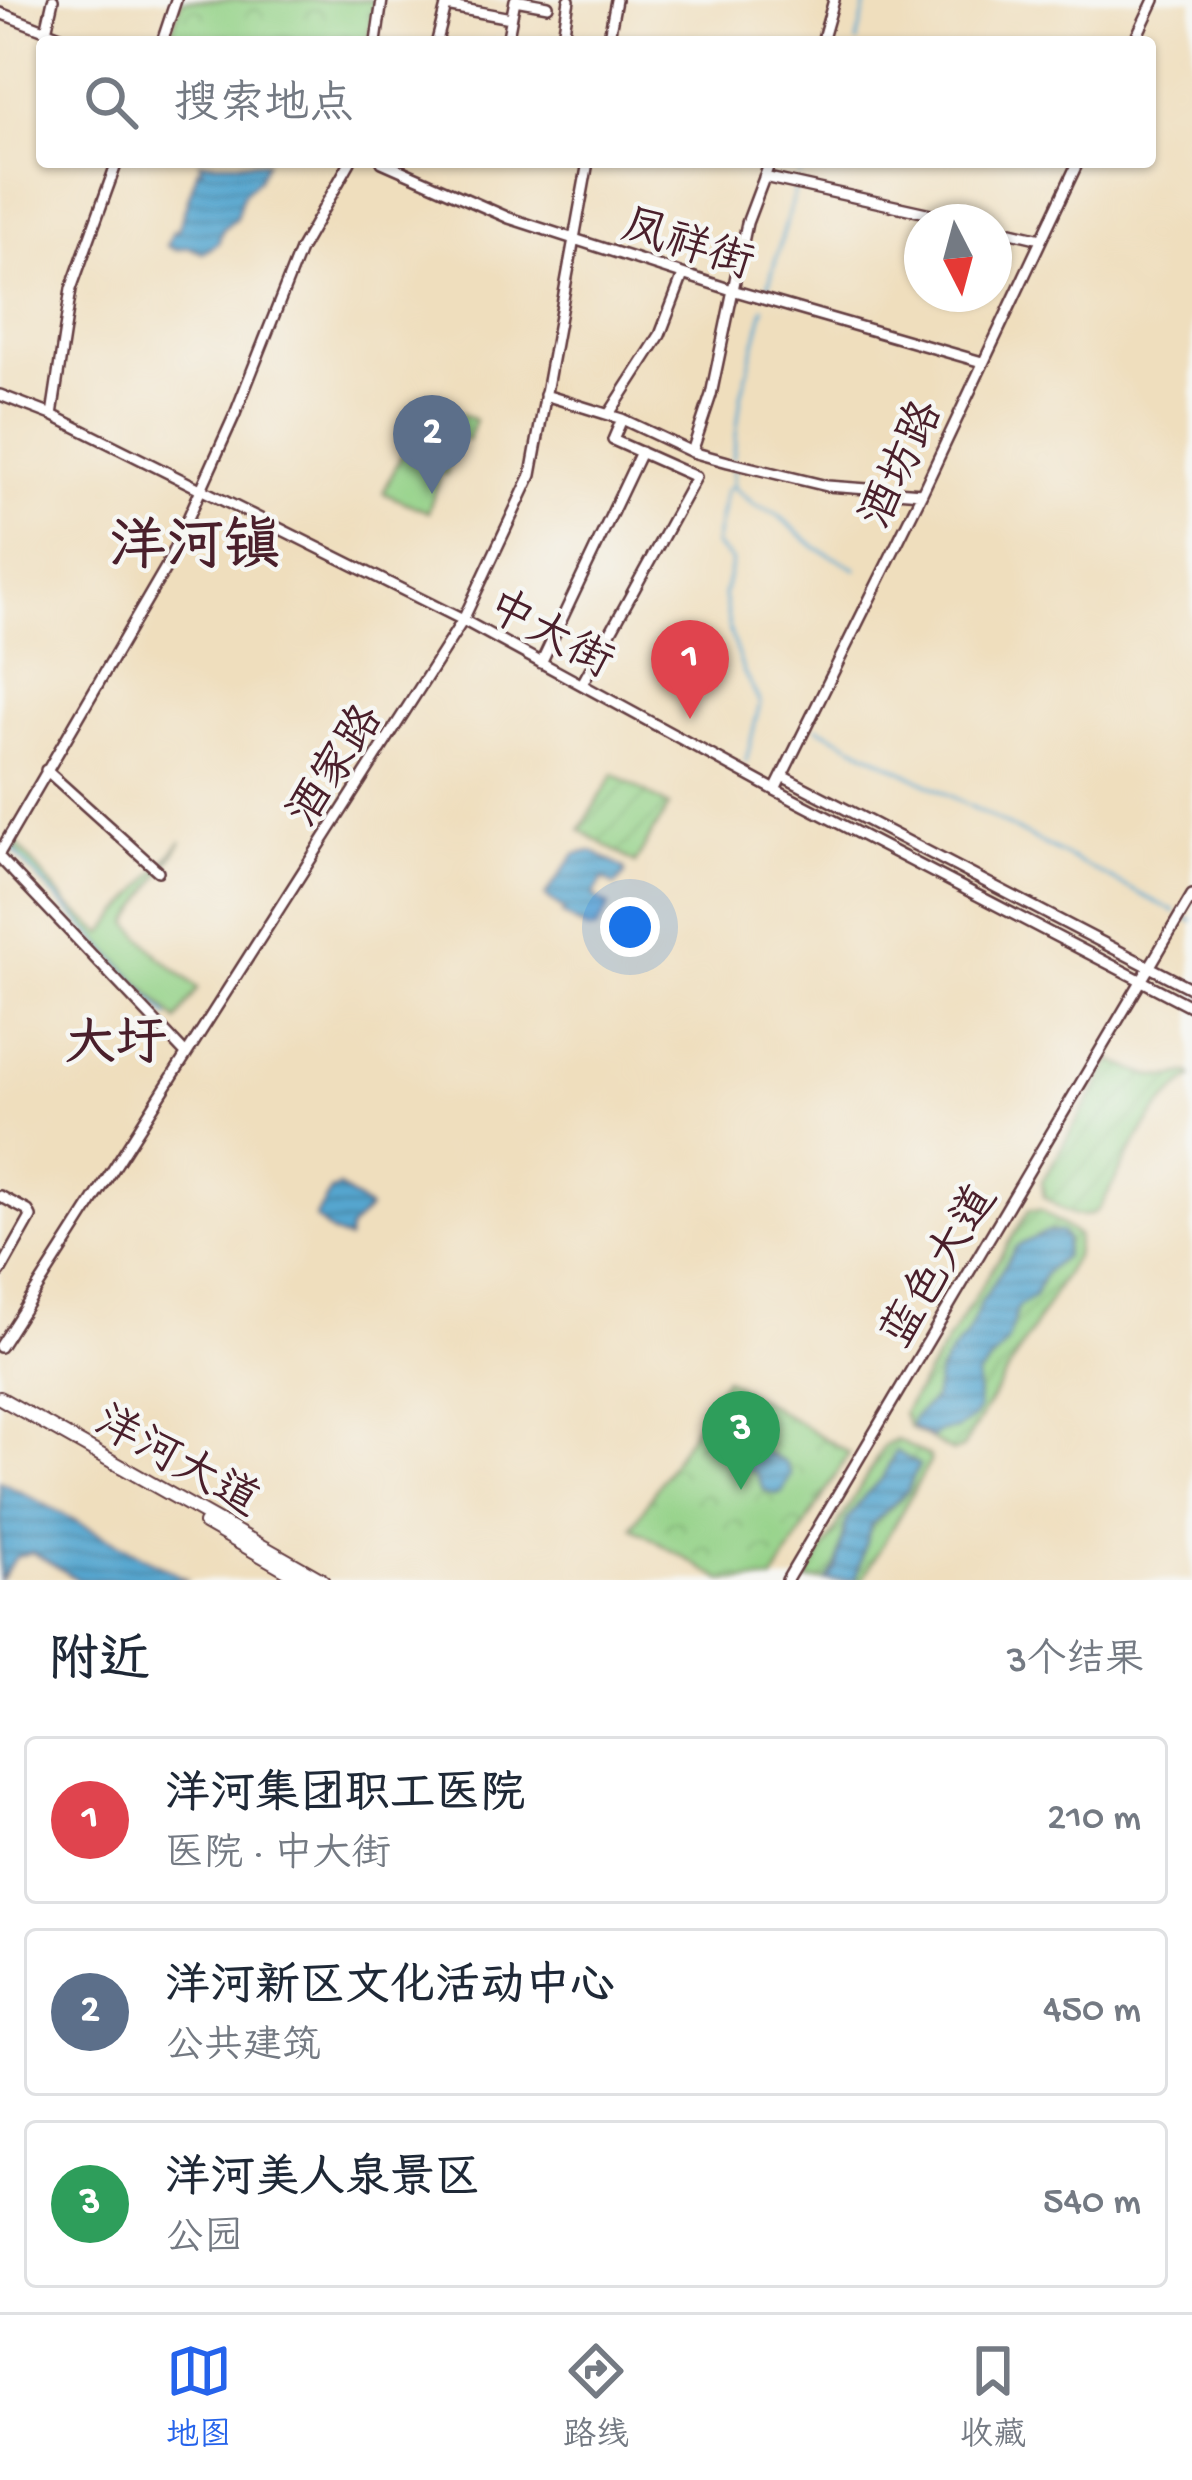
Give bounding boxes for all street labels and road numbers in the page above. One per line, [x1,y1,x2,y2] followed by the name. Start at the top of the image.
[614,201,759,294] street label: 凤祥街
[850,393,957,539] street label: 酒坊路
[476,580,622,693] street label: 中大街
[277,695,397,839] street label: 酒家路
[872,1176,1012,1359] street label: 蓝色大道
[84,1396,268,1531] street label: 洋河大道

